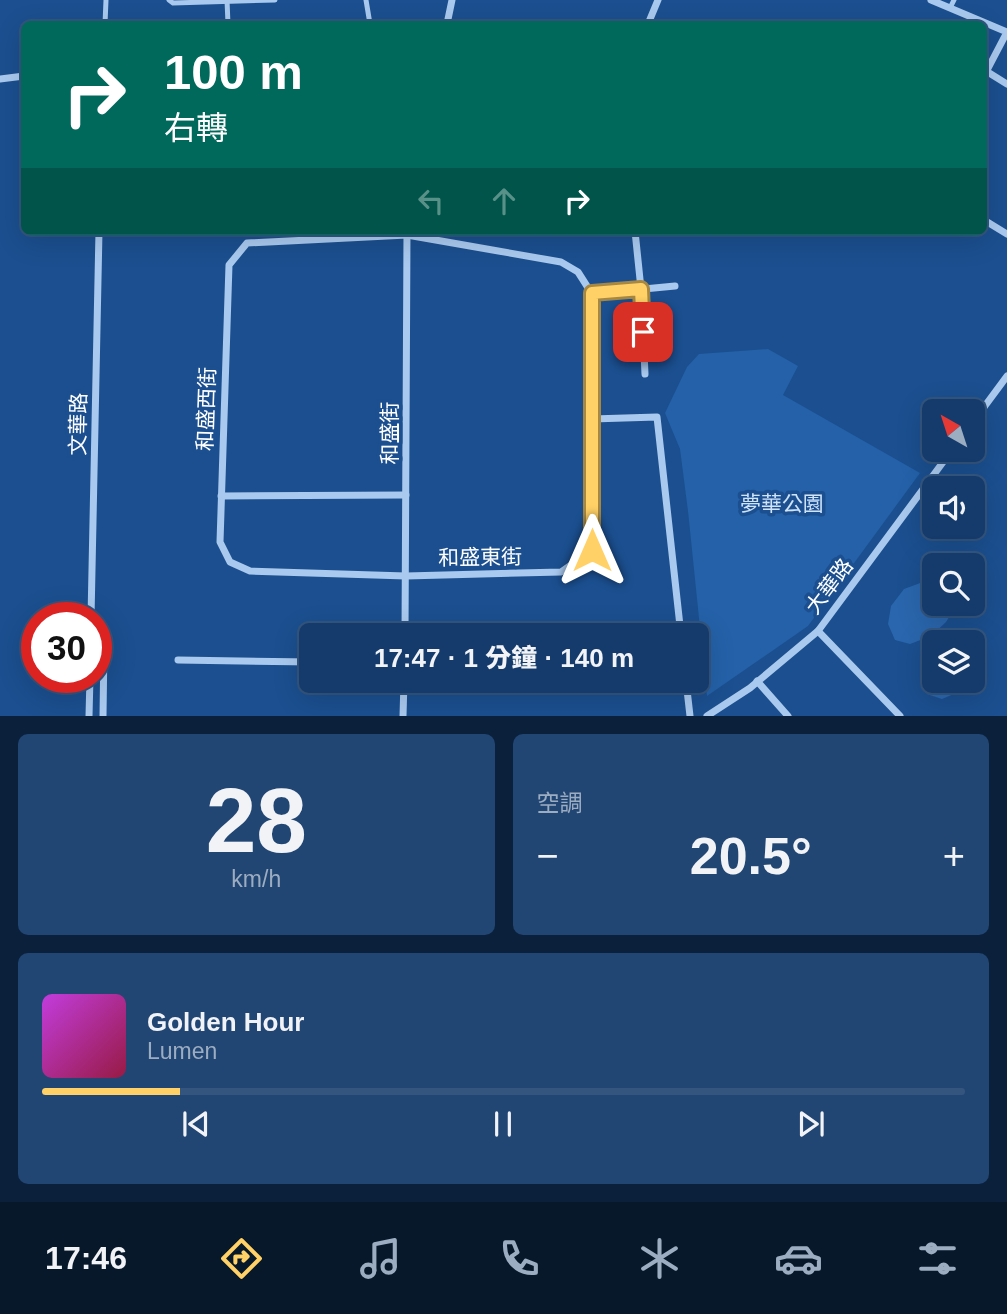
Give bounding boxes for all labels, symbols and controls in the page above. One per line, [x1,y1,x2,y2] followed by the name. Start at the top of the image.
[164,45,303,99] text: 100 m
[49,49,140,140] icon: right
[164,110,228,146] text: 右轉
[412,182,450,220] icon: left
[485,182,523,220] icon: ahead
[558,182,596,220] icon: right
[613,302,673,362] pin
[624,313,662,351] icon: arrive
[193,367,219,451] street label: 和盛西街
[66,392,90,456] street label: 文華路
[922,399,985,462] north arrow
[922,399,985,693] map controls
[378,402,401,465] street label: 和盛街
[922,476,985,539] button: sound
[740,492,824,515] park label: 夢華公園
[555,513,629,587] position arrow
[438,545,522,569] street label: 和盛東街
[922,553,985,616] button: search
[801,554,857,618] street label: 大華路
[21,602,112,693] speed limit sign: 30
[922,630,985,693] button: layers
[374,643,634,673] text: 17:47 · 1 分鐘 · 140 m
[206,770,307,871] text: 28
[537,790,583,816] text: 空調
[690,827,812,885] text: 20.5°
[537,835,559,877] text: −
[943,835,965,877] text: +
[231,866,281,892] text: km/h
[147,1007,304,1037] text: Golden Hour
[147,1038,217,1064] text: Lumen
[177,1105,215,1143] icon: previous
[484,1105,522,1143] icon: pause
[792,1105,830,1143] icon: next
[217,1234,266,1283] icon: directions
[356,1234,405,1283] icon: music
[495,1234,544,1283] icon: phone
[635,1234,684,1283] icon: climate
[774,1234,823,1283] icon: car
[913,1234,962,1283] icon: filters
[45,1240,127,1276] text: 17:46

